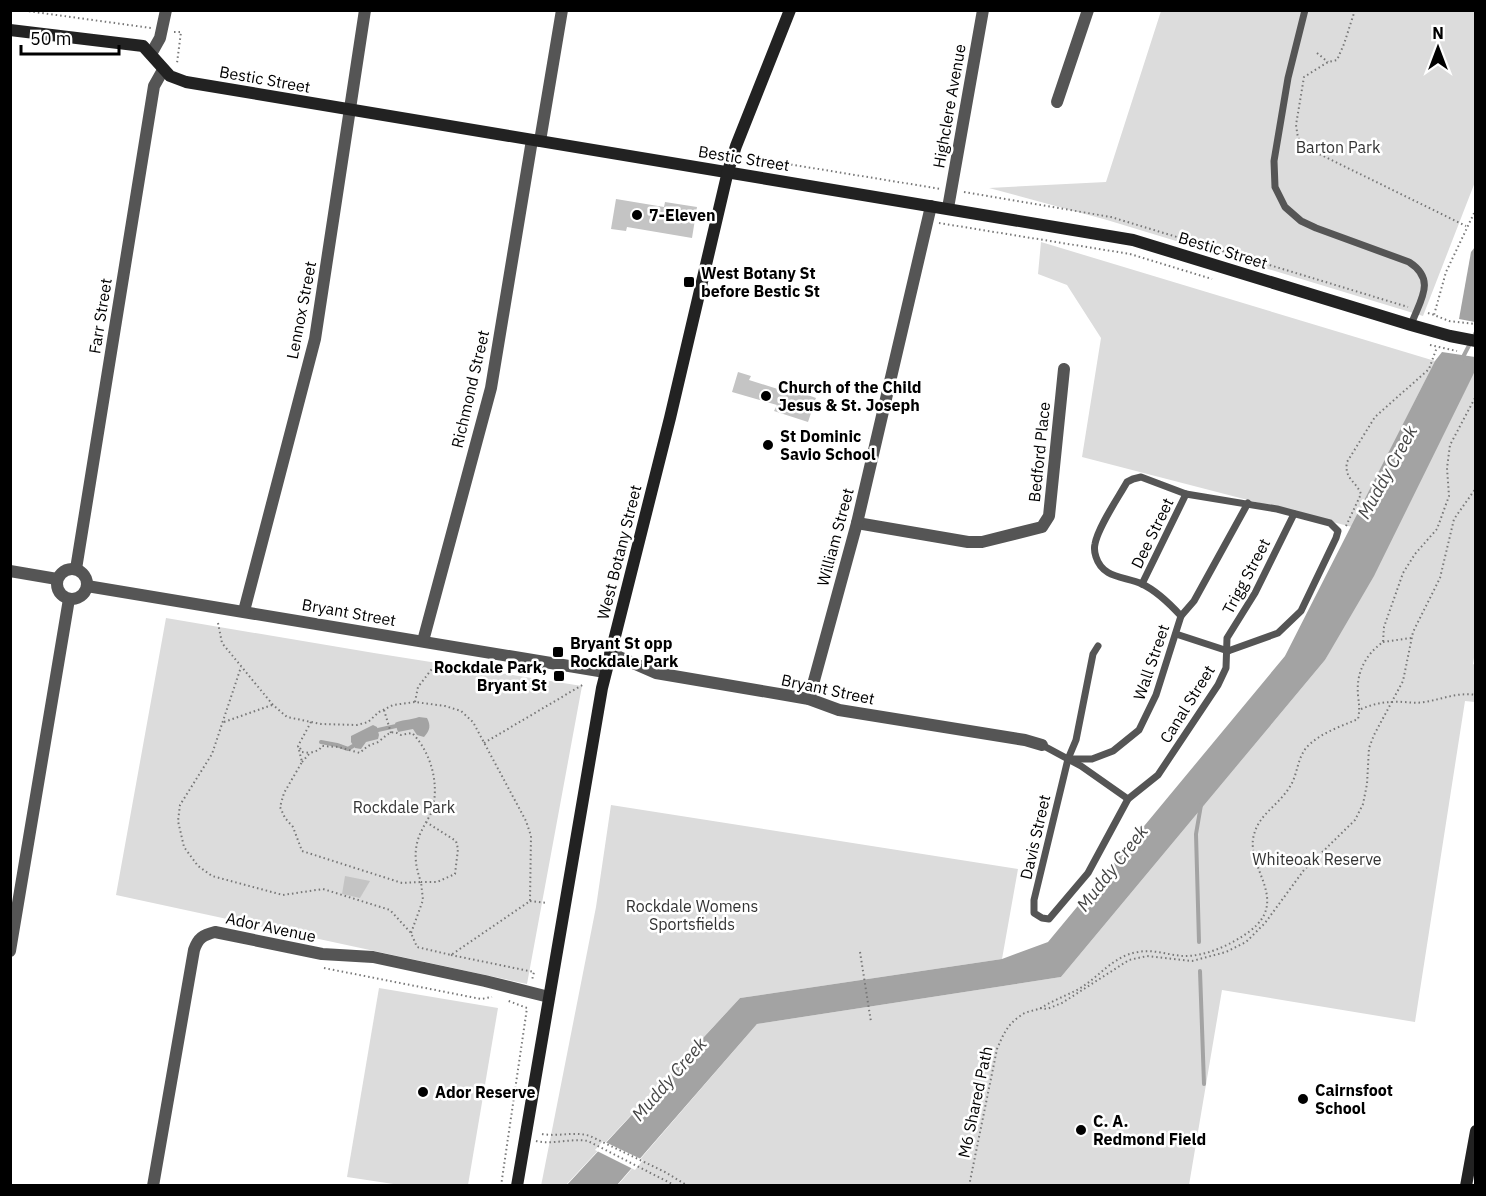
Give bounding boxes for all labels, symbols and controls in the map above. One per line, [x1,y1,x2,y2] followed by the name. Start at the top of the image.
[21,18,118,56] scale bar
[1408,18,1468,78] north arrow
[1432,23,1444,43] text: N
[30,27,72,50] text: 50 m
[928,42,970,170] street label: Highclere Avenue
[218,61,312,97] street label: Bestic Street
[1296,137,1381,157] park label: Barton Park
[697,141,791,175] street label: Bestic Street
[649,205,715,225] place label: 7-Eleven
[630,208,644,222] marker: 7-Eleven
[1176,227,1270,273] street label: Bestic Street
[282,259,320,361] street label: Lennox Street
[701,263,820,301] place label: West Botany St before Bestic St
[682,275,696,289] marker: West Botany St before Bestic St
[84,277,116,355] street label: Farr Street
[447,328,493,450] street label: Richmond Street
[778,377,921,415] place label: Church of the Child Jesus & St. Joseph
[759,389,773,403] marker: Church of the Child Jesus & St. Joseph
[1024,401,1054,503] street label: Bedford Place
[1352,421,1422,523] water label: Muddy Creek
[780,426,876,464] place label: St Dominic Savio School
[761,438,775,452] marker: St Dominic Savio School
[593,483,645,621] street label: West Botany Street
[812,486,858,588] street label: William Street
[1126,494,1178,572] street label: Dee Street
[1218,535,1274,617] street label: Trigg Street
[300,594,398,630] street label: Bryant Street
[1129,621,1173,703] street label: Wall Street
[570,633,679,671] place label: Bryant St opp Rockdale Park
[551,645,565,659] marker: Bryant St opp Rockdale Park
[434,657,547,695] place label: Rockdale Park, Bryant St
[1155,661,1219,747] street label: Canal Street
[552,669,566,683] marker: Rockdale Park, Bryant St
[779,669,877,709] street label: Bryant Street
[1016,793,1054,881] street label: Davis Street
[353,797,456,817] park label: Rockdale Park
[1071,820,1153,916] water label: Muddy Creek
[1252,849,1382,869] park label: Whiteoak Reserve
[626,896,758,934] park label: Rockdale Womens Sportsfields
[224,908,318,946] street label: Ador Avenue
[626,1032,712,1125] water label: Muddy Creek
[953,1044,997,1160] street label: M6 Shared Path
[1315,1080,1393,1118] place label: Cairnsfoot School
[435,1082,536,1102] place label: Ador Reserve
[416,1085,430,1099] marker: Ador Reserve
[1296,1092,1310,1106] marker: Cairnsfoot School
[1093,1111,1206,1149] place label: C. A. Redmond Field
[1074,1123,1088,1137] marker: C. A. Redmond Field

